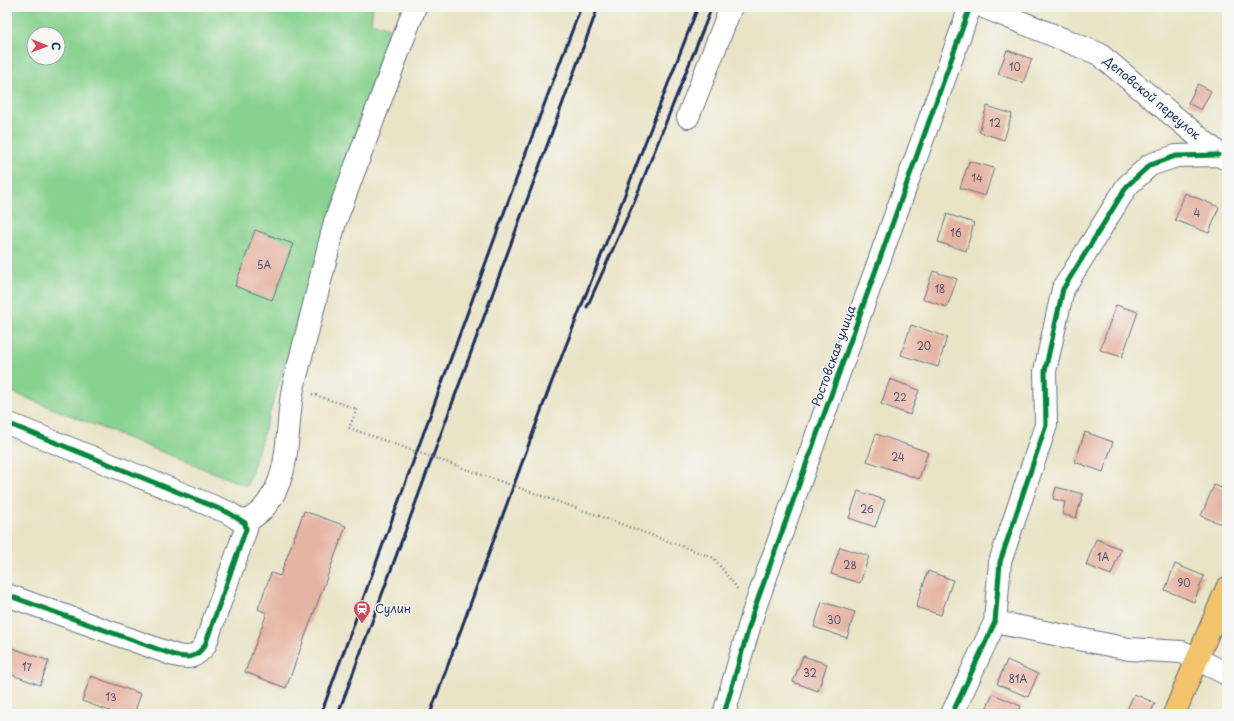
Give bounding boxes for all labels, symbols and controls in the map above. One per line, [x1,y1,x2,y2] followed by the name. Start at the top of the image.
[26,26,66,66] north arrow
[48,42,65,50] text: С
[1100,51,1206,144] street label: Деповской переулок
[1009,59,1021,74] house number: 10
[989,115,1001,130] house number: 12
[971,170,983,185] house number: 14
[1194,205,1201,220] house number: 4
[950,225,962,240] house number: 16
[257,257,271,272] house number: 5А
[935,281,945,296] house number: 18
[806,302,860,409] street label: Ростовская улица
[917,338,931,353] house number: 20
[893,389,907,404] house number: 22
[891,449,905,464] house number: 24
[860,501,874,516] house number: 26
[1097,549,1109,564] house number: 1А
[843,557,857,572] house number: 28
[1177,575,1191,590] house number: 90
[352,599,372,624] station icon: Сулин
[375,599,411,617] place label: Сулин
[827,612,841,627] house number: 30
[22,659,33,674] house number: 17
[803,665,817,680] house number: 32
[1009,671,1027,686] house number: 81А
[105,689,117,704] house number: 13

